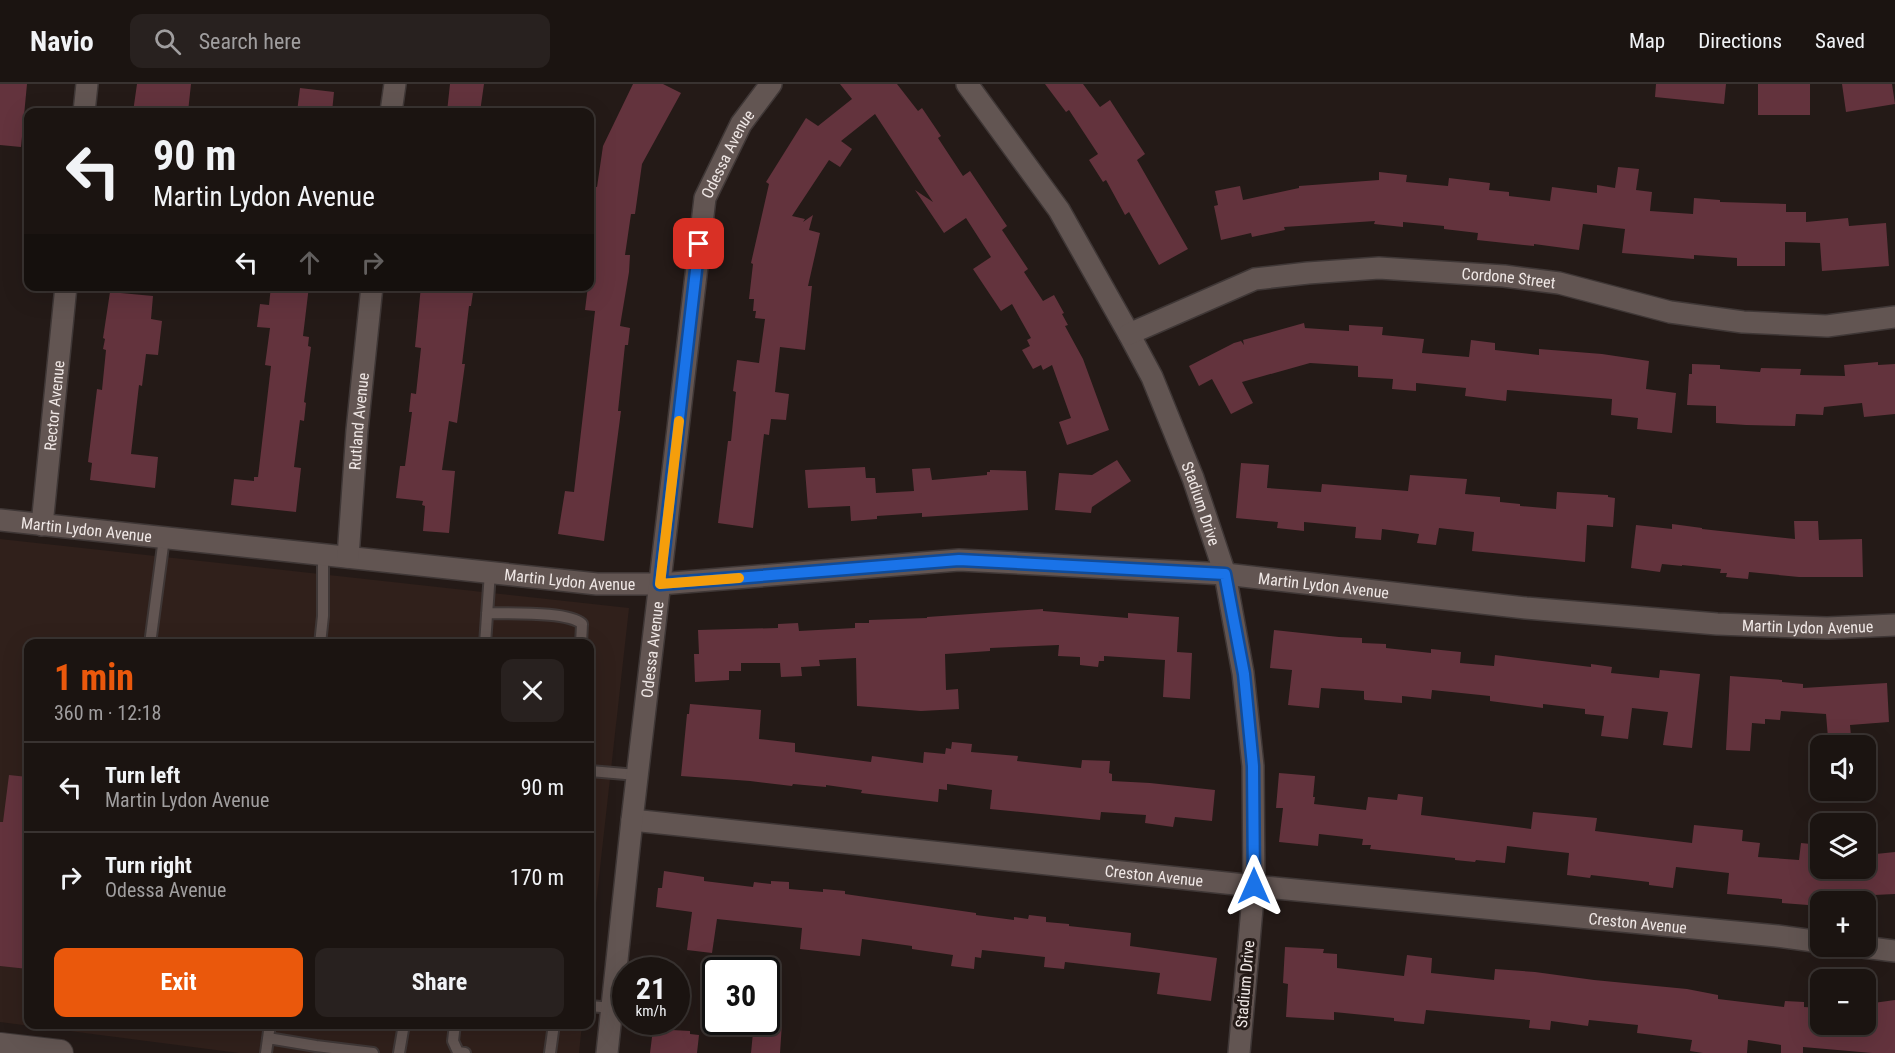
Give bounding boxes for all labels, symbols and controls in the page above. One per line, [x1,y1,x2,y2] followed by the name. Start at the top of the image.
[130,14,550,68] search box
[30,25,94,58] text: Navio
[151,25,184,58] icon: search
[199,29,301,54] text: Search here
[1629,29,1665,53] text: Map
[1698,29,1782,53] text: Directions
[1815,29,1865,53] text: Saved
[697,106,758,201] street label: Odessa Avenue
[153,131,236,180] text: 90 m
[54,132,132,210] icon: left
[153,181,375,213] text: Martin Lydon Avenue
[673,218,724,269] pin
[682,227,715,260] icon: arrive
[230,246,263,279] icon: left
[293,246,326,279] icon: ahead
[356,246,389,279] icon: right
[1461,264,1557,292] street label: Cordone Street
[40,360,68,452] street label: Rector Avenue
[345,372,372,471] street label: Rutland Avenue
[1178,459,1224,548] street label: Stadium Drive
[20,513,153,546] street label: Martin Lydon Avenue
[503,565,635,594] street label: Martin Lydon Avenue
[1257,568,1390,602] street label: Martin Lydon Avenue
[637,600,667,699] street label: Odessa Avenue
[1742,615,1874,638] street label: Martin Lydon Avenue
[54,657,134,699] text: 1 min
[501,659,564,722] button: close
[54,701,161,725] text: 360 m · 12:18
[1810,735,1876,1035] map controls
[1810,735,1876,801] button: sound
[105,763,180,788] text: Turn left
[54,771,87,804] icon: left
[521,775,564,800] text: 90 m
[105,788,269,812] text: Martin Lydon Avenue
[1810,813,1876,879] button: layers
[105,853,192,878] text: Turn right
[1222,854,1286,918] position arrow
[54,861,87,894] icon: right
[1104,861,1204,890] street label: Creston Avenue
[510,865,564,890] text: 170 m
[105,878,226,902] text: Odessa Avenue
[1810,891,1876,957] button: +
[1588,909,1688,937] street label: Creston Avenue
[1232,939,1258,1029] street label: Stadium Drive
[54,948,303,1017] button: Exit
[315,948,564,1017] button: Share
[702,957,780,1035] speed limit sign: 30
[1810,969,1876,1035] button: −
[636,971,666,1006] text: 21
[636,1002,666,1020] text: km/h

